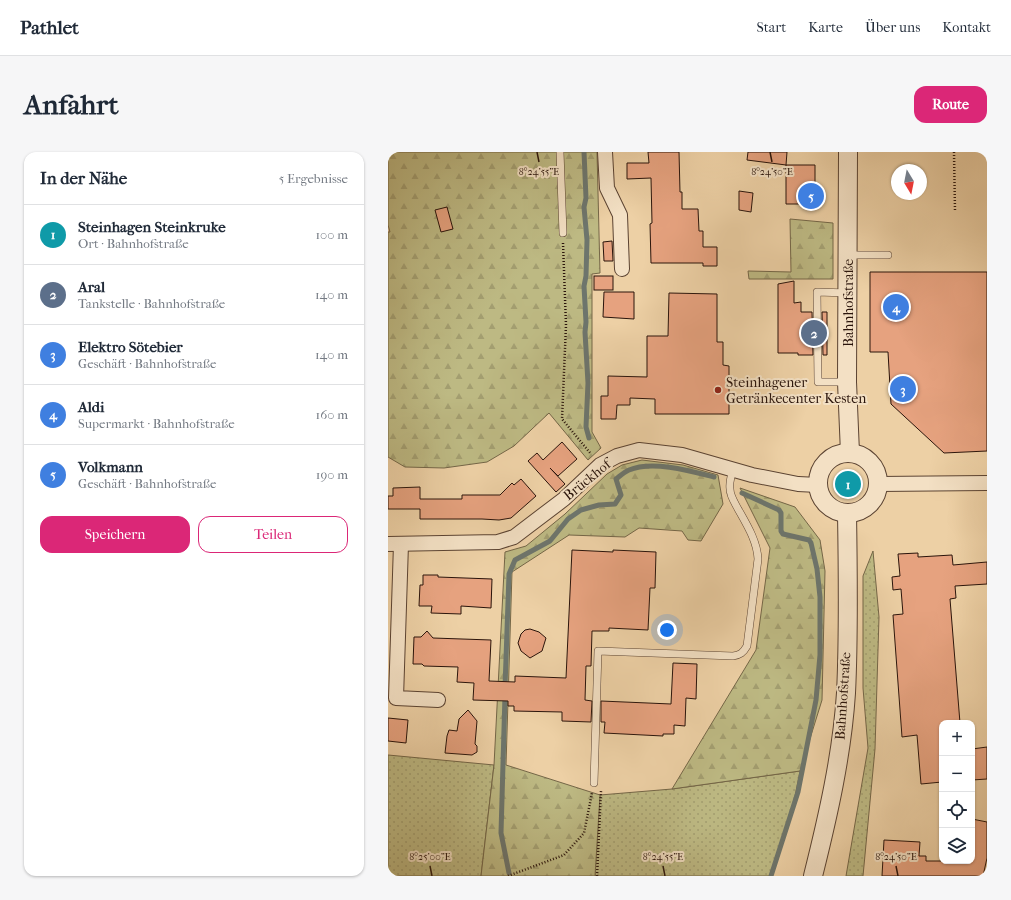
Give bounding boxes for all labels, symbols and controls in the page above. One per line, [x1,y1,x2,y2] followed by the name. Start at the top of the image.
[20,17,79,39] text: Pathlet
[757,19,786,36] text: Start
[808,19,843,36] text: Karte
[865,19,920,36] text: Über uns
[942,19,991,36] text: Kontakt
[914,86,987,123] button: Route
[24,88,118,121] text: Anfahrt
[891,164,927,200] north arrow
[519,166,559,178] text: 8°24'55"E
[751,166,793,178] text: 8°24'50"E
[40,168,127,188] text: In der Nähe
[279,171,348,186] text: 5 Ergebnisse
[798,181,824,211] pin: 5
[78,218,226,236] text: Steinhagen Steinkruke
[51,227,55,242] text: 1
[315,227,348,242] text: 100 m
[78,236,189,251] text: Ort · Bahnhofstraße
[840,259,857,347] street label: Bahnhofstraße
[78,278,105,296] text: Aral
[50,287,56,302] text: 2
[315,287,348,302] text: 140 m
[883,292,909,322] pin: 4
[78,296,225,311] text: Tankstelle · Bahnhofstraße
[801,318,827,348] pin: 2
[78,338,183,356] text: Elektro Sötebier
[50,347,56,362] text: 3
[315,347,348,362] text: 140 m
[78,356,216,371] text: Geschäft · Bahnhofstraße
[726,374,866,407] place label: Steinhagener Getränkecenter Kesten
[890,374,916,404] pin: 3
[713,385,723,395] marker: Steinhagener Getränkecenter Kesten
[78,398,104,416] text: Aldi
[49,407,57,422] text: 4
[316,407,348,422] text: 160 m
[78,416,235,431] text: Supermarkt · Bahnhofstraße
[560,454,617,504] street label: Brückhof
[78,458,143,476] text: Volkmann
[50,467,56,482] text: 5
[316,467,348,482] text: 190 m
[835,469,861,499] pin: 1
[78,476,216,491] text: Geschäft · Bahnhofstraße
[40,516,190,553] button: Speichern
[198,516,348,553] button: Teilen
[657,620,677,640] your location
[831,651,855,741] street label: Bahnhofstraße
[939,720,975,864] map controls
[939,720,975,756] button: +
[939,756,975,792] button: −
[939,792,975,828] button: locate
[939,828,975,864] button: layers
[409,851,451,863] text: 8°25'00"E
[643,851,683,863] text: 8°24'55"E
[875,851,917,863] text: 8°24'50"E

